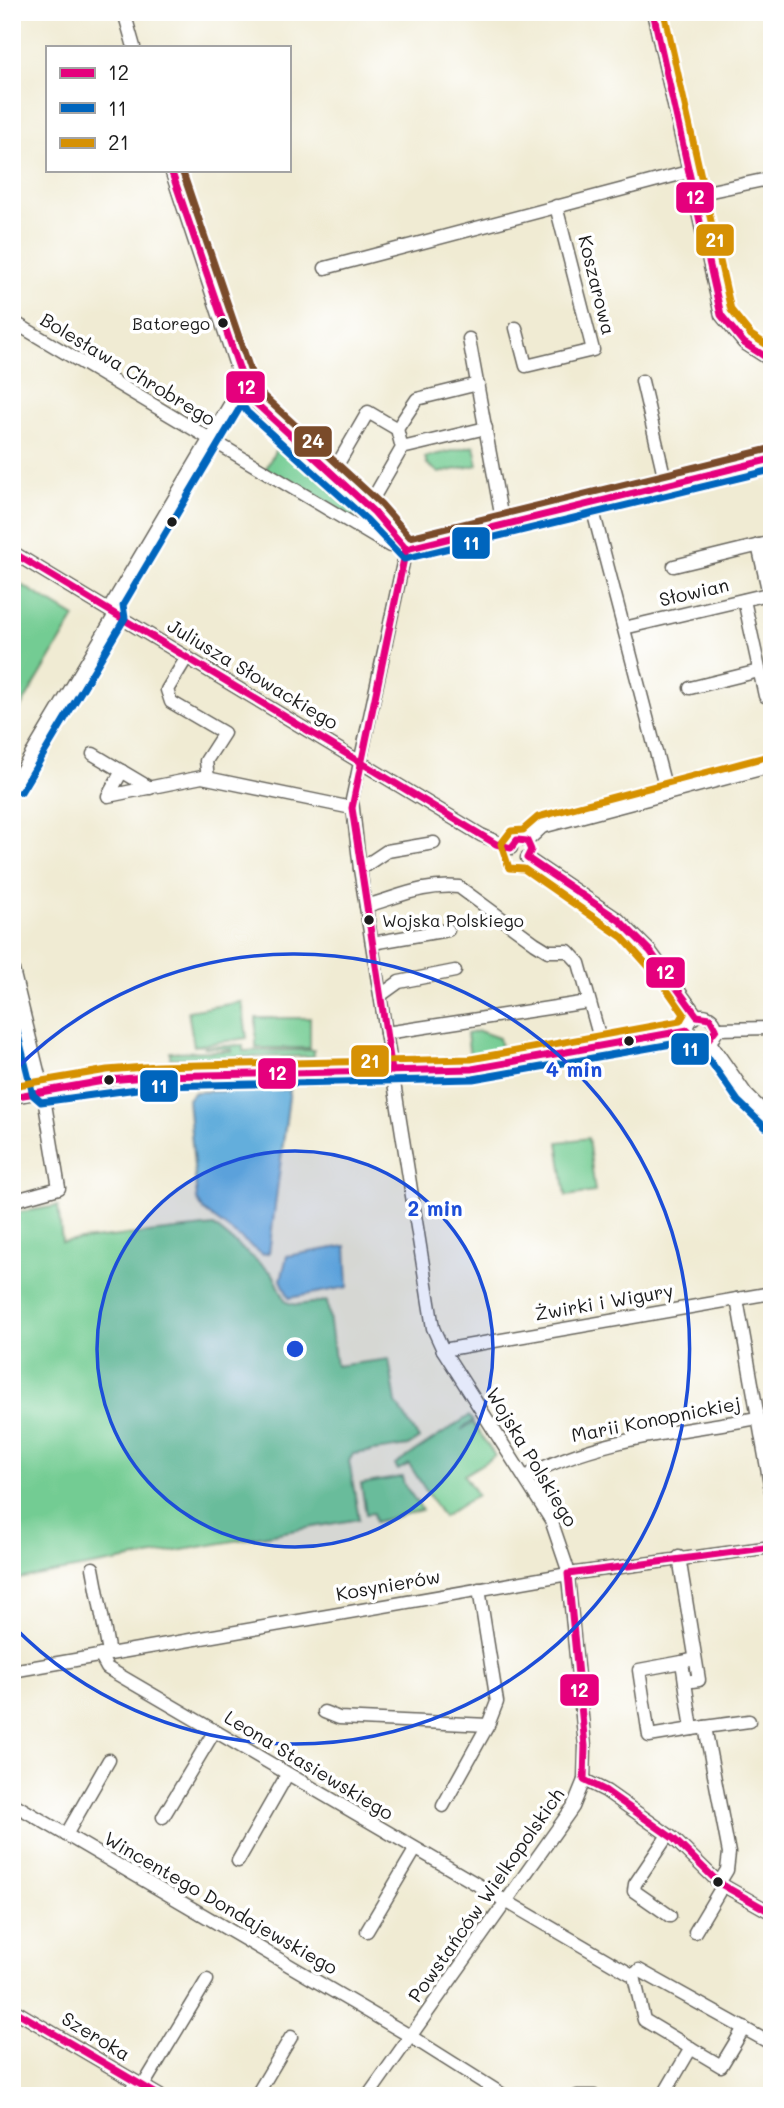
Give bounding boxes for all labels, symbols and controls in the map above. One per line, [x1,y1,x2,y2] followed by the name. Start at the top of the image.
[46,46,290,172] legend
[108,58,129,85] text: 12
[108,94,127,121] text: 11
[108,128,129,155] text: 21
[675,181,715,214] line badge: 12
[685,184,705,209] text: 12
[695,223,735,257] line badge: 21
[705,227,725,252] text: 21
[573,232,622,337] street label: Koszarowa
[36,306,220,431] street label: Bolesława Chrobrego
[132,312,210,334] place label: Batorego
[216,316,230,330] marker: Batorego
[225,370,266,404] line badge: 12
[236,374,256,399] text: 12
[293,425,333,458] line badge: 24
[302,428,324,453] text: 24
[165,515,179,529] unlabelled marker
[451,526,491,560] line badge: 11
[463,530,479,555] text: 11
[657,571,731,612] street label: Słowian
[163,613,343,735] street label: Juliusza Słowackiego
[382,909,524,931] place label: Wojska Polskiego
[362,913,376,927] marker: Wojska Polskiego
[645,956,686,989] line badge: 12
[655,959,675,984] text: 12
[670,1032,710,1066] line badge: 11
[622,1034,636,1048] unlabelled marker
[682,1036,698,1061] text: 11
[350,1044,390,1078] line badge: 21
[360,1048,380,1073] text: 21
[546,1055,602,1082] text: 4 min
[257,1057,297,1090] line badge: 12
[267,1060,287,1085] text: 12
[139,1069,179,1103] line badge: 11
[102,1073,116,1087] unlabelled marker
[151,1073,167,1098] text: 11
[407,1194,463,1221] text: 2 min
[533,1277,675,1326] street label: Żwirki i Wigury
[283,1337,307,1361] centre of rings
[481,1382,584,1531] street label: Wojska Polskiego
[569,1390,743,1447] street label: Marii Konopnickiej
[334,1563,442,1606] street label: Kosynierów
[559,1673,600,1707] line badge: 12
[569,1677,589,1702] text: 12
[220,1704,398,1825] street label: Leona Stasiewskiego
[402,1783,569,2007] street label: Powstańców Wielkopolskich
[100,1825,343,1980] street label: Wincentego Dondajewskiego
[711,1875,725,1889] unlabelled marker
[57,2005,135,2066] street label: Szeroka

